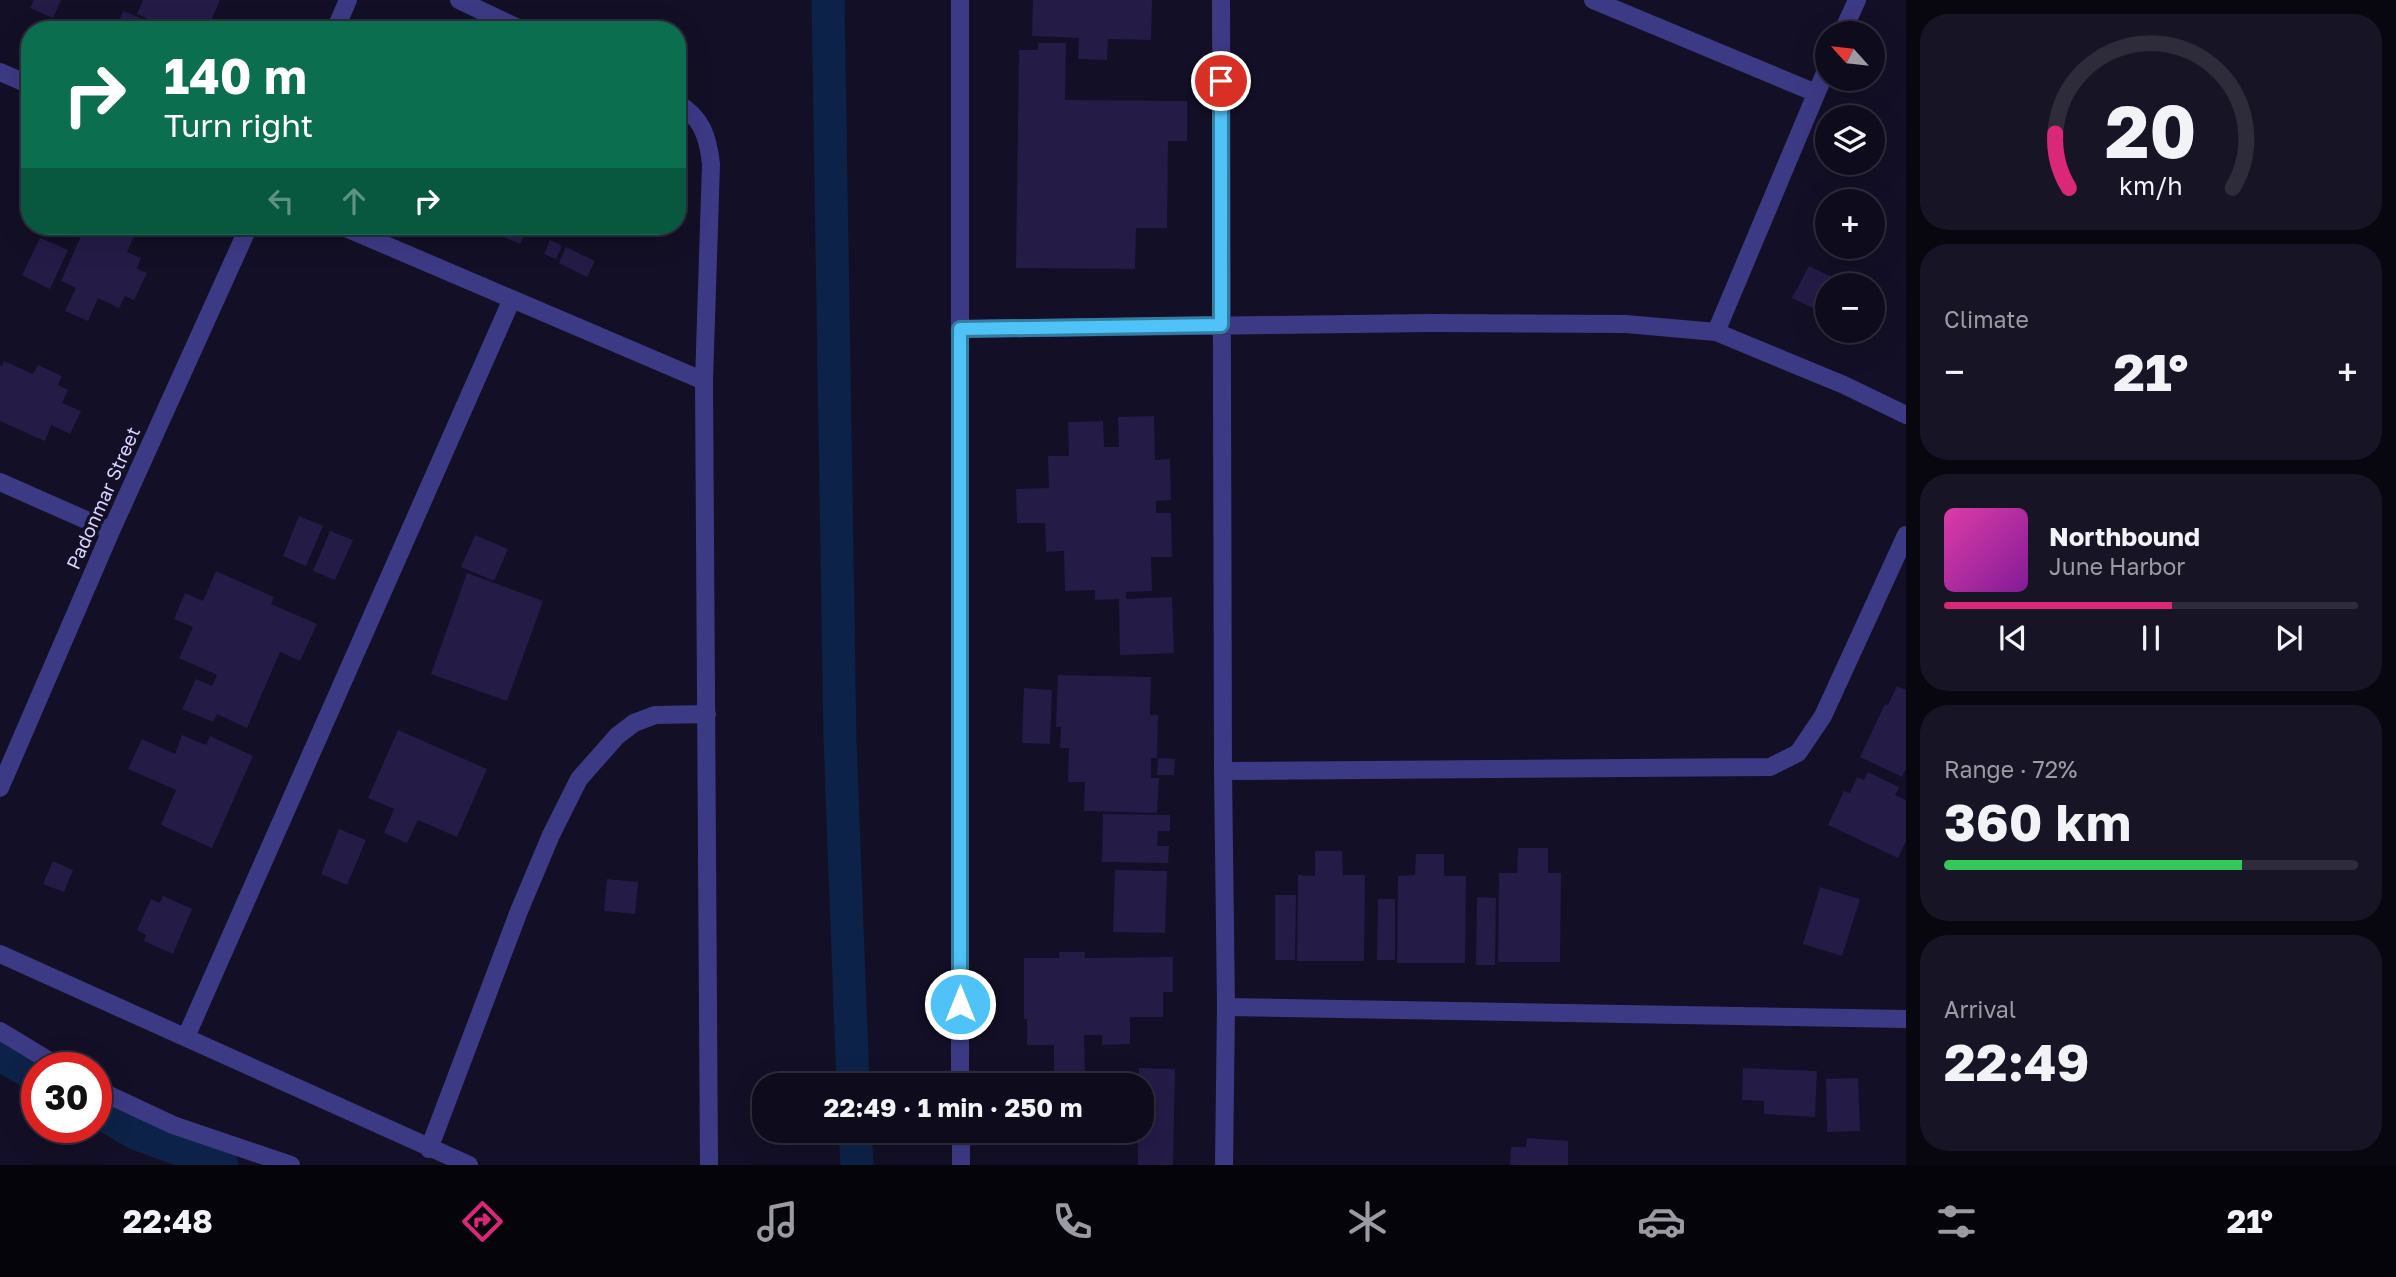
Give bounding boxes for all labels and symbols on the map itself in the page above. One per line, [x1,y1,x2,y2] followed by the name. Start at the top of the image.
[1815,21,1885,91] north arrow
[1191,51,1251,111] pin
[61,423,144,573] street label: Padonmar Street
[923,967,997,1041] position arrow
[21,1052,112,1143] speed limit sign: 30

